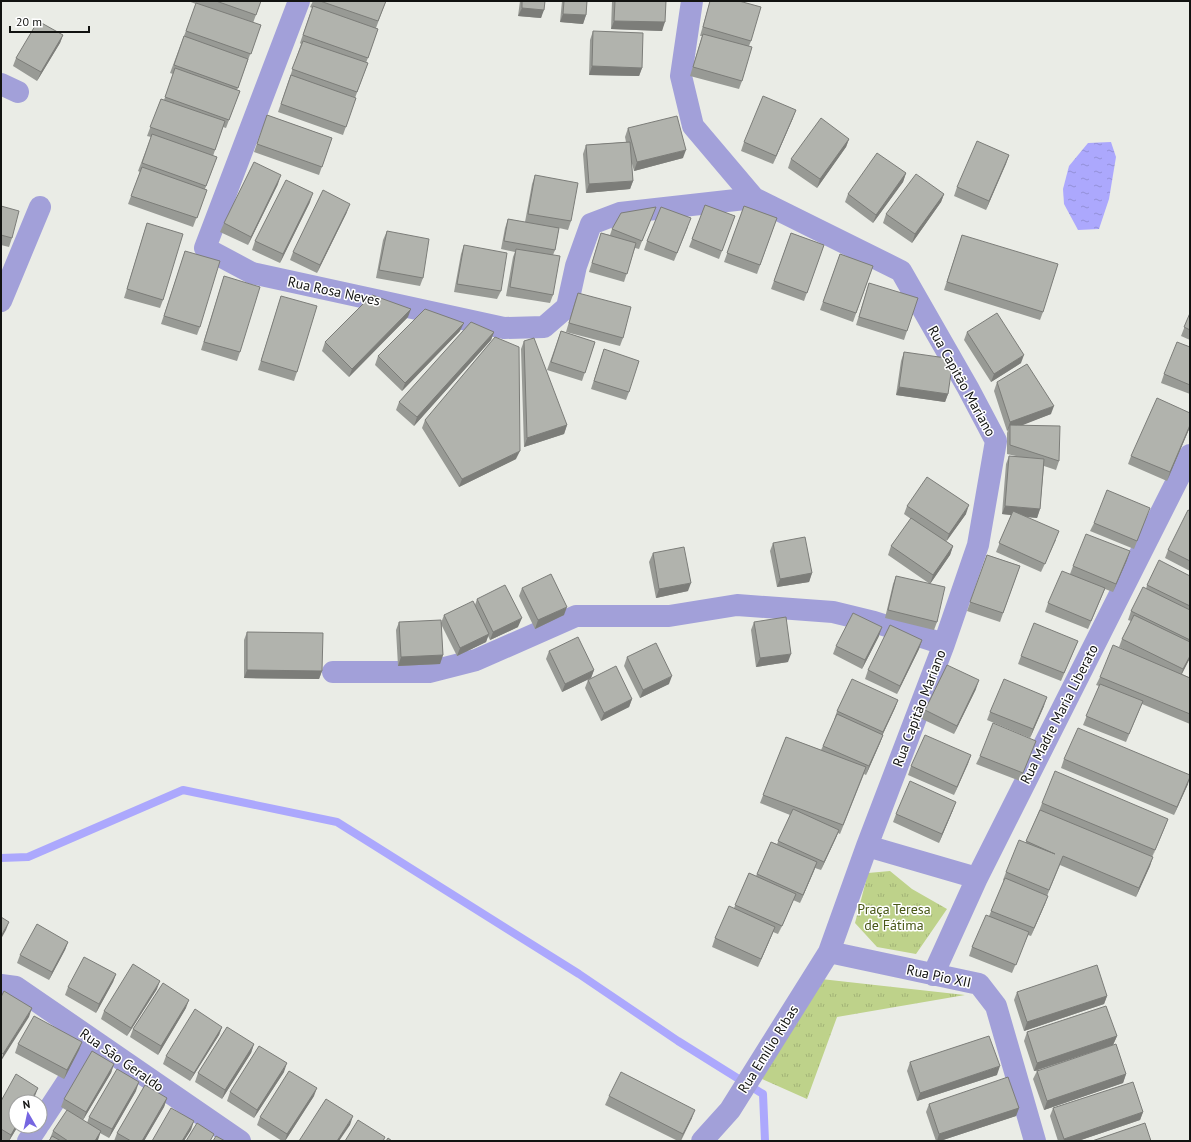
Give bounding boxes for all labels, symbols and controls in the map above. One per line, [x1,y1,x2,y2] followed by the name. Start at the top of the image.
[10,8,89,34] scale bar
[16,14,42,29] text: 20 m
[286,272,382,310] street label: Rua Rosa Neves
[924,322,1000,440] street label: Rua Capitão Mariano
[1016,641,1102,787] street label: Rua Madre Maria Liberato
[888,647,950,769] street label: Rua Capitão Mariano
[857,900,931,934] park label: Praça Teresa de Fátima
[905,960,973,992] street label: Rua Pio XII
[734,1001,802,1096] street label: Rua Emílio Ribas
[76,1024,168,1096] street label: Rua São Geraldo
[8,1094,48,1134] north arrow
[22,1097,31,1112] text: N

